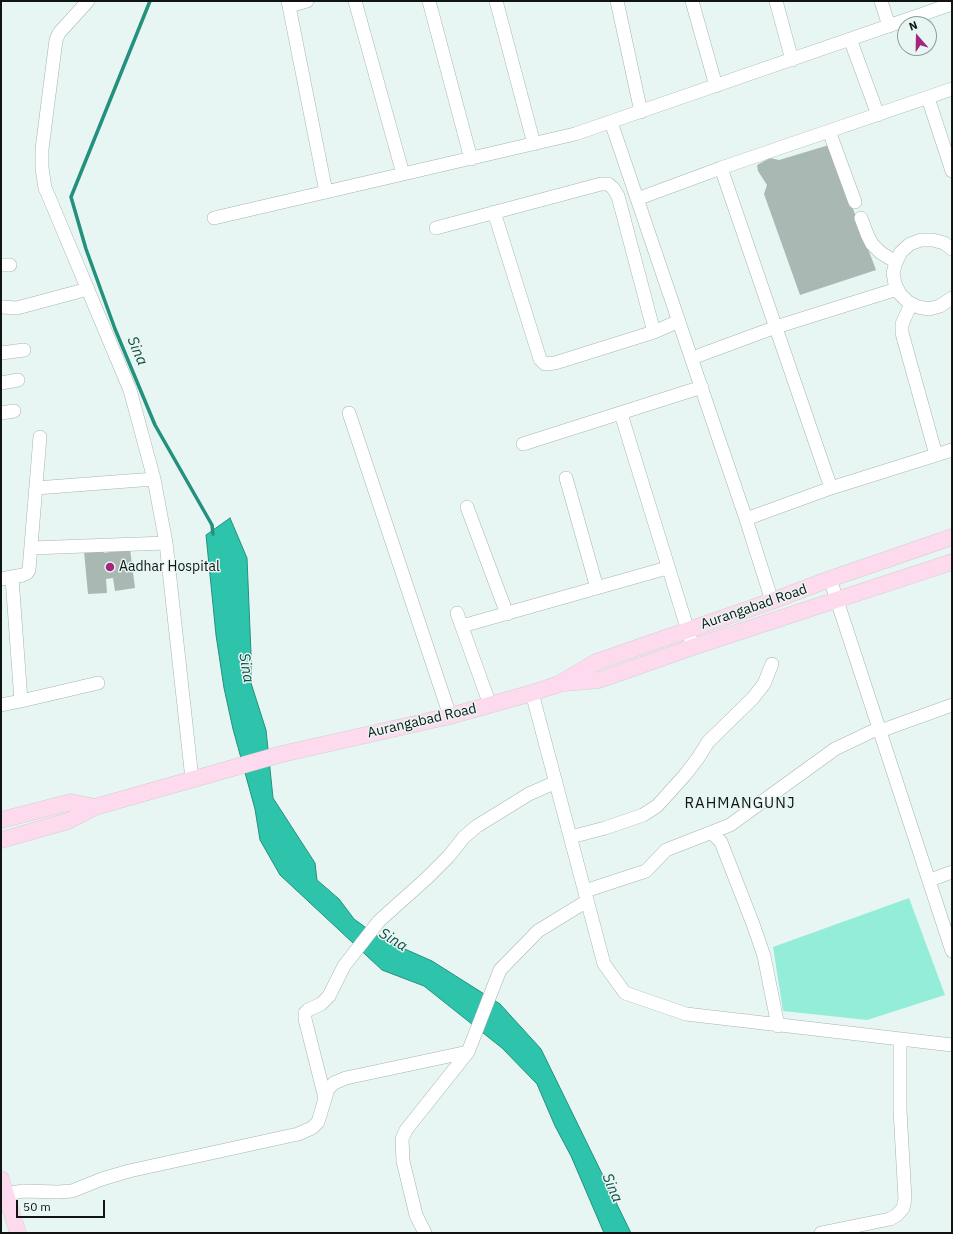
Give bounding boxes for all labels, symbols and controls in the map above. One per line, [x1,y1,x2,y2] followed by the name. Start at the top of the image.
[897,16,937,56] north arrow
[907,18,919,34] text: N
[123,334,151,368] water label: Sina
[119,559,220,575] place label: Aadhar Hospital
[104,561,116,573] marker: Aadhar Hospital
[699,581,809,633] street label: Aurangabad Road
[235,652,257,684] water label: Sina
[366,700,478,742] street label: Aurangabad Road
[684,795,796,813] district label: RAHMANGUNJ
[376,925,410,955] water label: Sina
[598,1171,626,1205] water label: Sina
[18,1192,107,1218] scale bar
[23,1199,51,1214] text: 50 m

